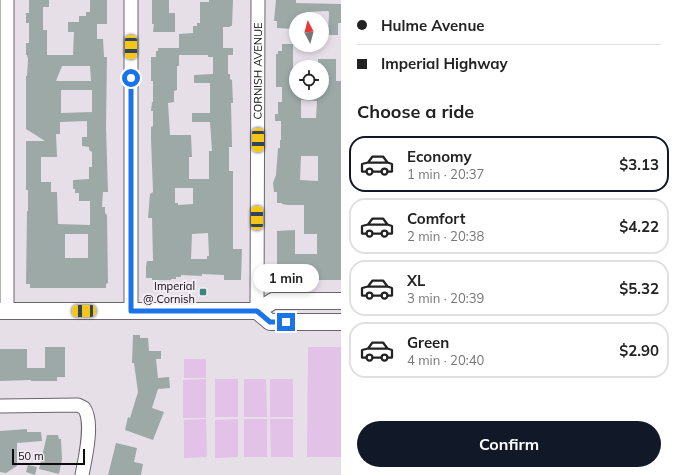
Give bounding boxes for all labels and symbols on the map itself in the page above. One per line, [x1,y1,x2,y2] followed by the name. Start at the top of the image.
[289,12,329,52] north arrow
[251,22,265,120] street label: CORNISH AVENUE
[125,35,137,59] car
[122,69,140,87] route start
[252,128,264,152] car
[251,206,263,230] car
[253,264,319,292] callout: 1 min
[143,279,195,306] place label: Imperial @ Cornish
[198,287,208,297] marker: Imperial @ Cornish
[72,305,96,317] car
[277,313,295,331] route end
[12,447,85,466] scale bar

